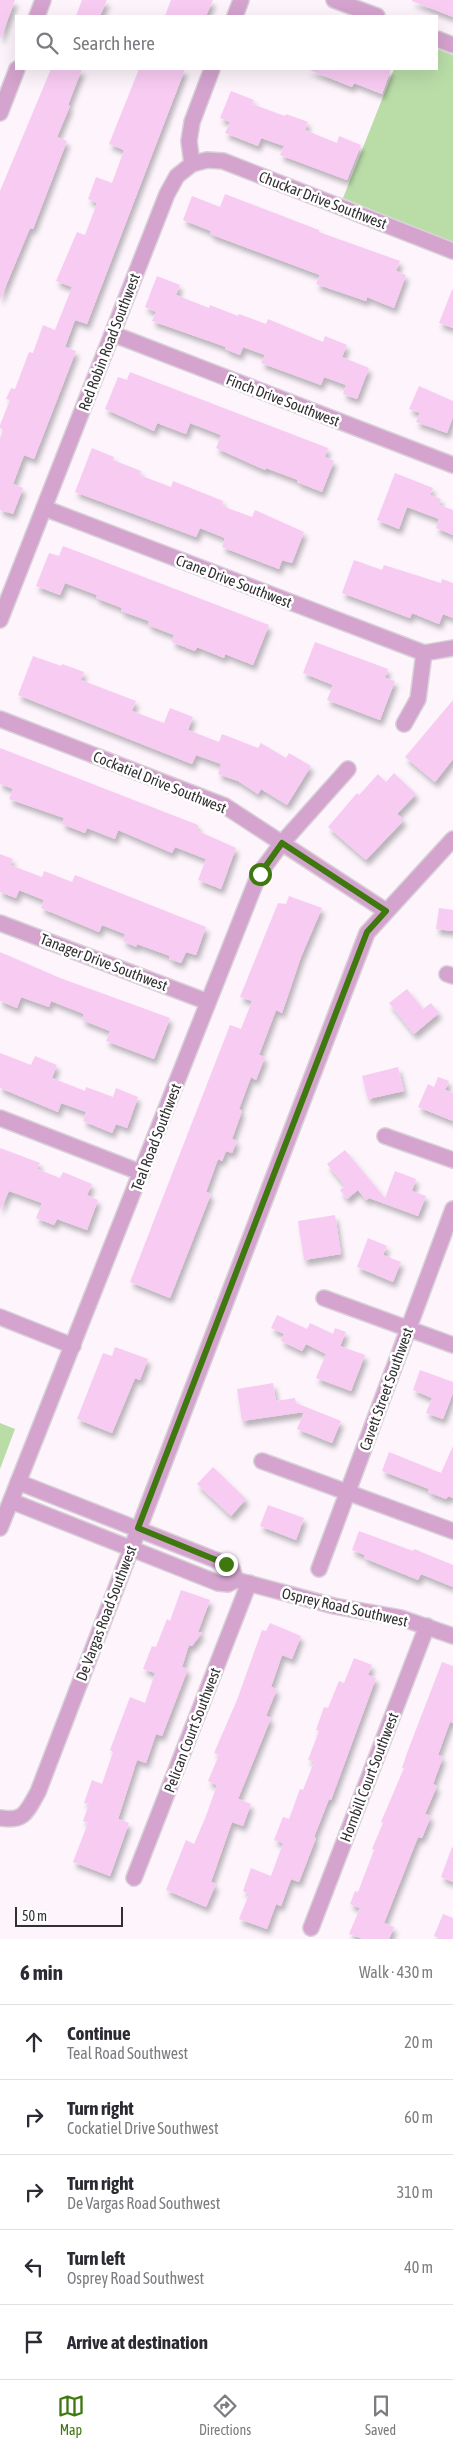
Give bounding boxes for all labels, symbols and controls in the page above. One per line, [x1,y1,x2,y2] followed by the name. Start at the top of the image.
[15,15,438,70] search box
[33,29,61,57] icon: search
[73,32,155,54] text: Search here
[257,168,389,232] street label: Chuckar Drive Southwest
[75,271,143,413] street label: Red Robin Road Southwest
[224,371,342,429] street label: Finch Drive Southwest
[174,551,294,611] street label: Crane Drive Southwest
[91,747,229,817] street label: Cockatiel Drive Southwest
[249,863,272,886] route start
[38,930,170,994] street label: Tanager Drive Southwest
[128,1081,184,1193] street label: Teal Road Southwest
[356,1325,416,1453] street label: Cavett Street Southwest
[72,1543,140,1683] street label: De Vargas Road Southwest
[215,1553,238,1576] route end
[280,1584,410,1630] street label: Osprey Road Southwest
[160,1665,224,1795] street label: Pelican Court Southwest
[336,1710,402,1844] street label: Hornbill Court Southwest
[15,1904,122,1927] scale bar
[22,1908,47,1924] text: 50 m
[20,1960,63,1984] text: 6 min
[359,1963,433,1981] text: Walk · 430 m
[67,2022,131,2044] text: Continue
[20,2028,48,2056] icon: ahead
[404,2033,433,2051] text: 20 m
[67,2044,188,2062] text: Teal Road Southwest
[67,2097,134,2119] text: Turn right
[20,2103,48,2131] icon: right
[404,2108,433,2126] text: 60 m
[67,2119,219,2137] text: Cockatiel Drive Southwest
[67,2172,134,2194] text: Turn right
[20,2178,48,2206] icon: right
[397,2183,433,2201] text: 310 m
[67,2194,220,2212] text: De Vargas Road Southwest
[67,2247,125,2269] text: Turn left
[20,2253,48,2281] icon: left
[404,2258,433,2276] text: 40 m
[67,2269,204,2287] text: Osprey Road Southwest
[20,2328,48,2356] icon: arrive
[67,2331,208,2353] text: Arrive at destination
[57,2392,85,2438] tab: Map
[199,2392,251,2438] tab: Directions
[365,2392,396,2438] tab: Saved

